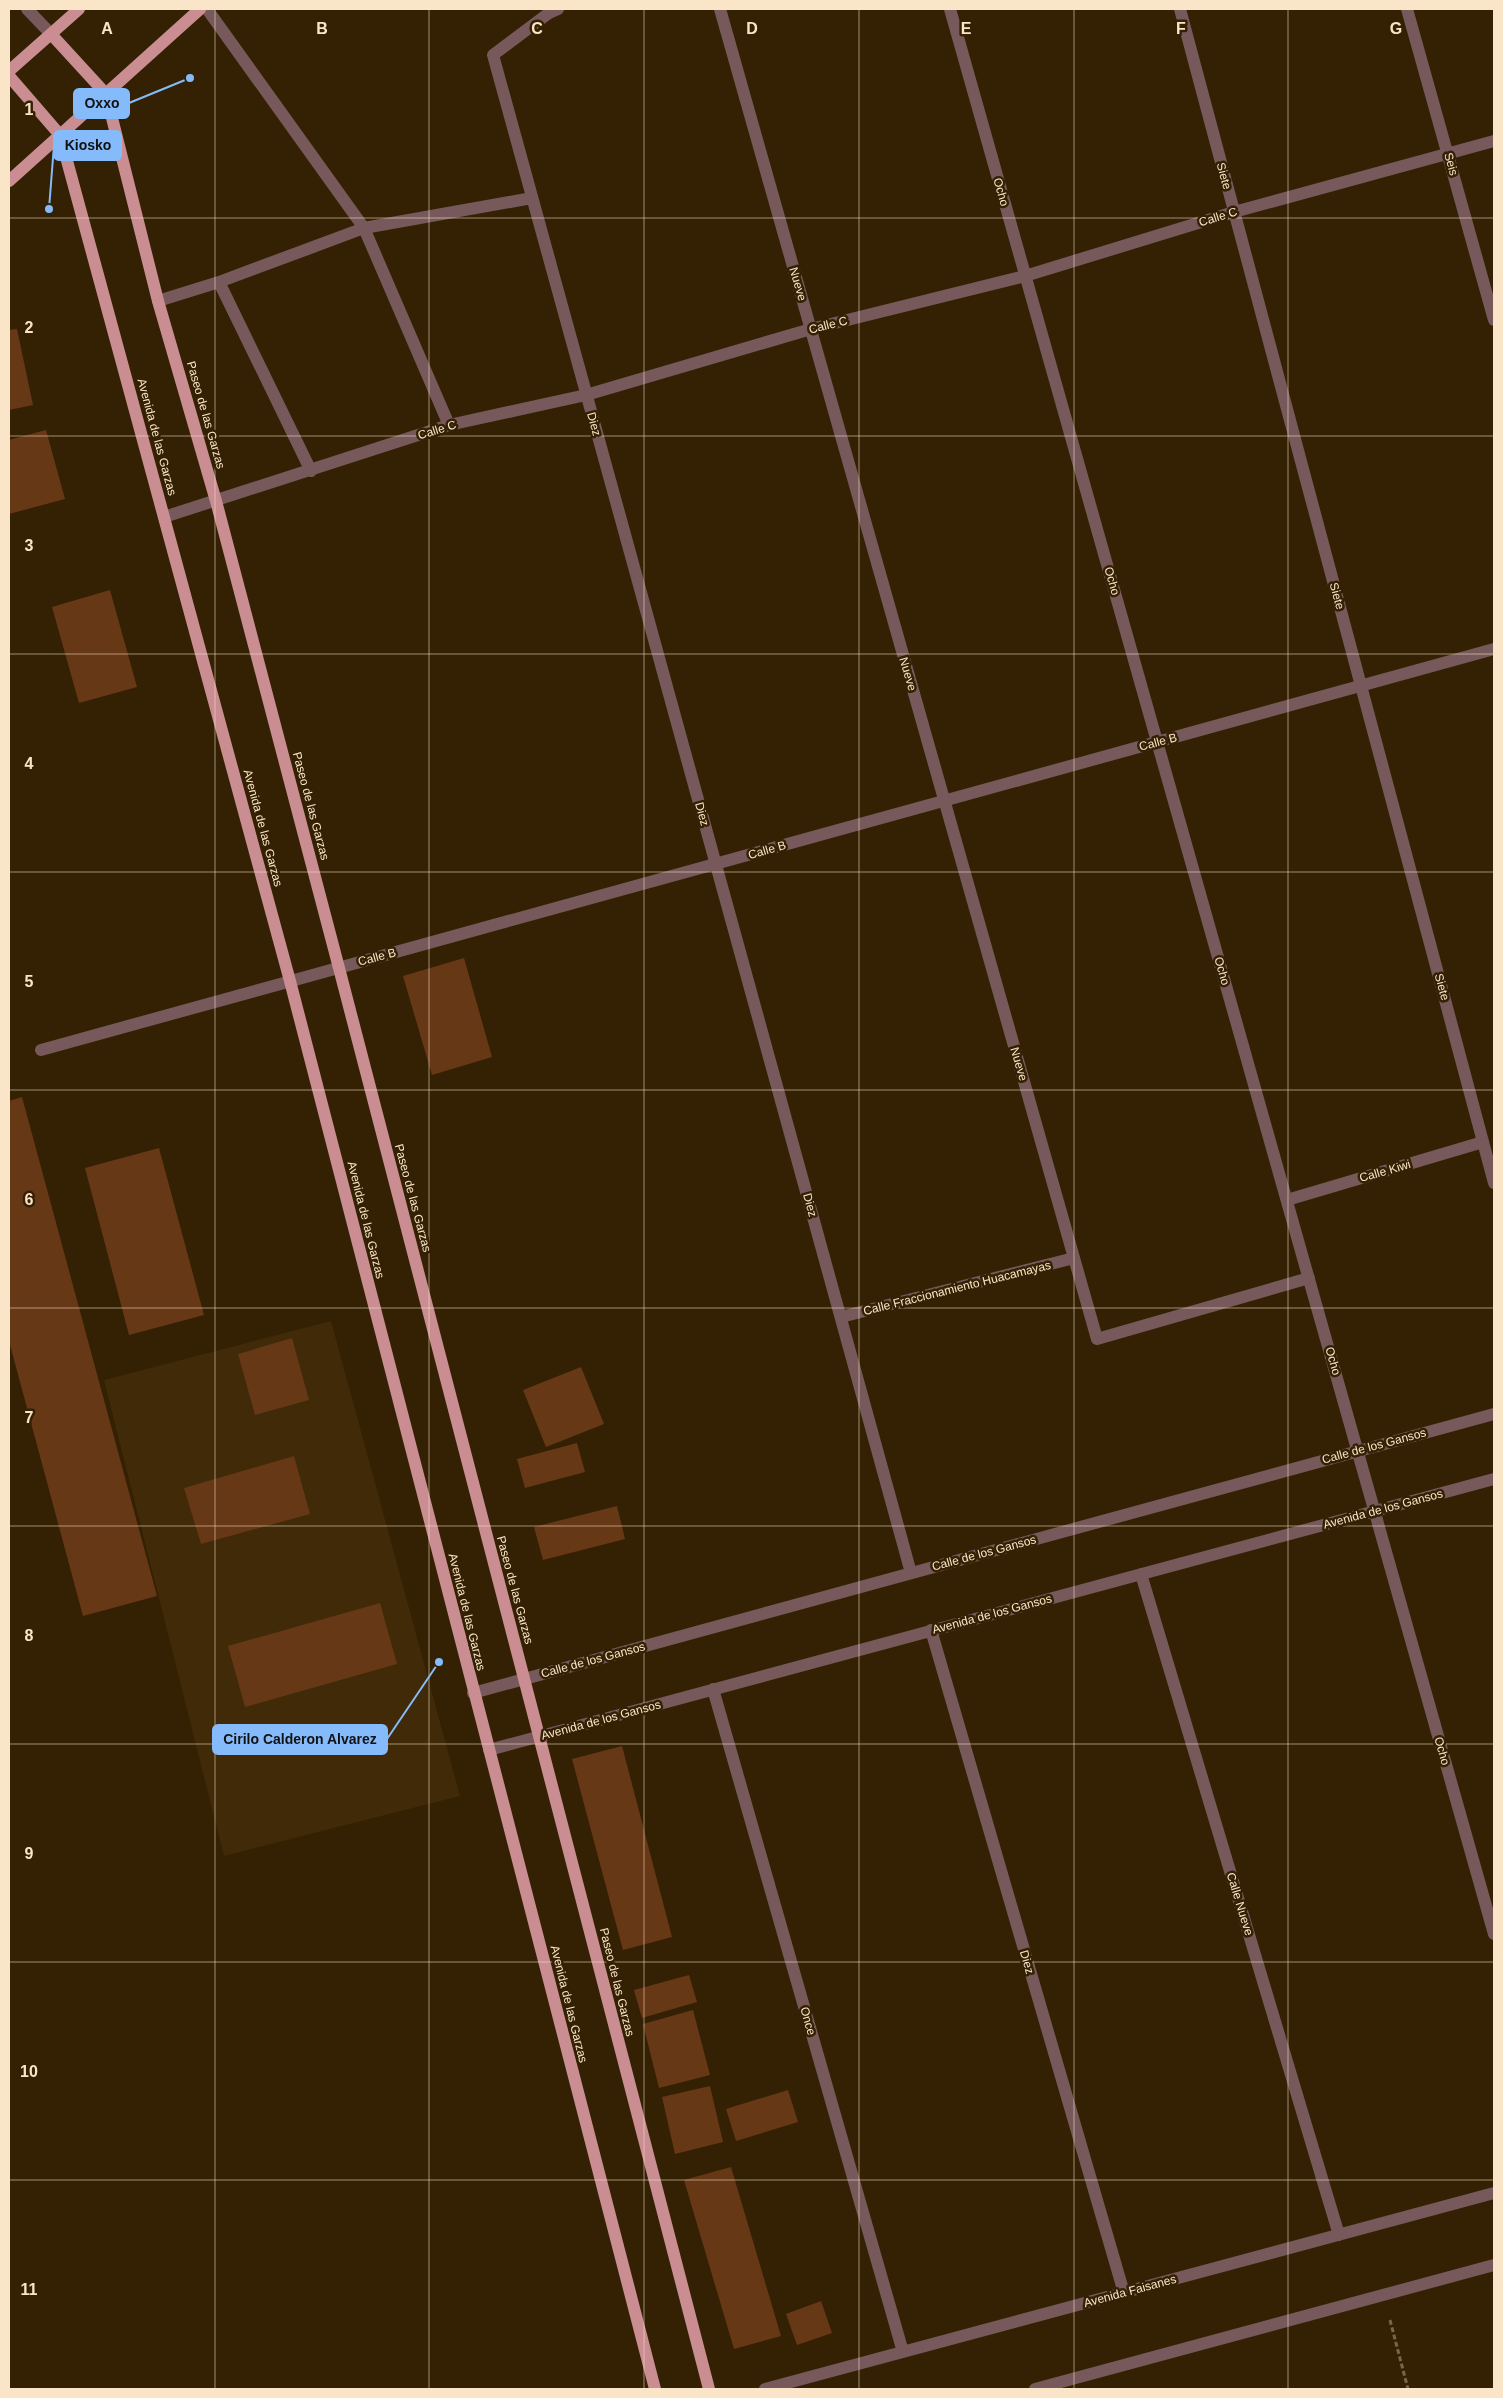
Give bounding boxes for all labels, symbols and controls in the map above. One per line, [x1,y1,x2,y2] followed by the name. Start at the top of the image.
[101,20,113,37] text: A
[316,20,328,37] text: B
[531,20,543,37] text: C
[746,20,758,37] text: D
[961,20,972,37] text: E
[1176,20,1186,37] text: F
[1390,20,1402,37] text: G
[74,89,129,118] callout: Oxxo
[84,95,120,111] text: Oxxo
[25,101,34,118] text: 1
[54,131,121,160] callout: Kiosko
[65,137,111,153] text: Kiosko
[1441,151,1461,177] street label: Seis
[1214,161,1234,191] street label: Siete
[990,176,1012,208] street label: Ocho
[1197,204,1239,229] street label: Calle C
[786,265,810,303] street label: Nueve
[807,313,849,337] street label: Calle C
[25,319,34,336] text: 2
[184,360,228,470] street label: Paseo de las Garzas
[135,377,179,497] street label: Avenida de las Garzas
[584,411,604,437] street label: Diez
[416,417,458,442] street label: Calle C
[25,537,34,554] text: 3
[1101,565,1123,597] street label: Ocho
[1327,581,1347,611] street label: Siete
[896,655,920,693] street label: Nueve
[1138,730,1178,754] street label: Calle B
[290,750,332,862] street label: Paseo de las Garzas
[25,755,34,772] text: 4
[241,768,285,888] street label: Avenida de las Garzas
[692,801,712,827] street label: Diez
[746,838,788,862] street label: Calle B
[357,945,397,969] street label: Calle B
[1211,955,1233,987] street label: Ocho
[1432,972,1452,1002] street label: Siete
[25,973,34,990] text: 5
[1007,1045,1031,1083] street label: Nueve
[392,1142,434,1254] street label: Paseo de las Garzas
[1358,1157,1412,1185] street label: Calle Kiwi
[345,1160,387,1280] street label: Avenida de las Garzas
[25,1191,34,1208] text: 6
[800,1192,820,1218] street label: Diez
[862,1258,1052,1318] street label: Calle Fraccionamiento Huacamayas
[1322,1345,1344,1377] street label: Ocho
[25,1409,34,1426] text: 7
[1320,1425,1428,1467] street label: Calle de los Gansos
[1322,1486,1444,1532] street label: Avenida de los Gansos
[930,1532,1038,1574] street label: Calle de los Gansos
[494,1534,536,1646] street label: Paseo de las Garzas
[446,1552,488,1672] street label: Avenida de las Garzas
[931,1591,1053,1637] street label: Avenida de los Gansos
[25,1627,34,1644] text: 8
[539,1639,647,1681] street label: Calle de los Gansos
[540,1697,662,1743] street label: Avenida de los Gansos
[213,1725,387,1754] callout: Cirilo Calderon Alvarez
[223,1731,377,1747] text: Cirilo Calderon Alvarez
[1431,1735,1453,1767] street label: Ocho
[25,1845,34,1862] text: 9
[1224,1871,1256,1938] street label: Calle Nueve
[597,1926,637,2038] street label: Paseo de las Garzas
[548,1944,590,2064] street label: Avenida de las Garzas
[1017,1949,1037,1975] street label: Diez
[797,2005,819,2037] street label: Once
[20,2063,38,2080] text: 10
[1082,2272,1178,2310] street label: Avenida Faisanes
[21,2281,38,2298] text: 11

